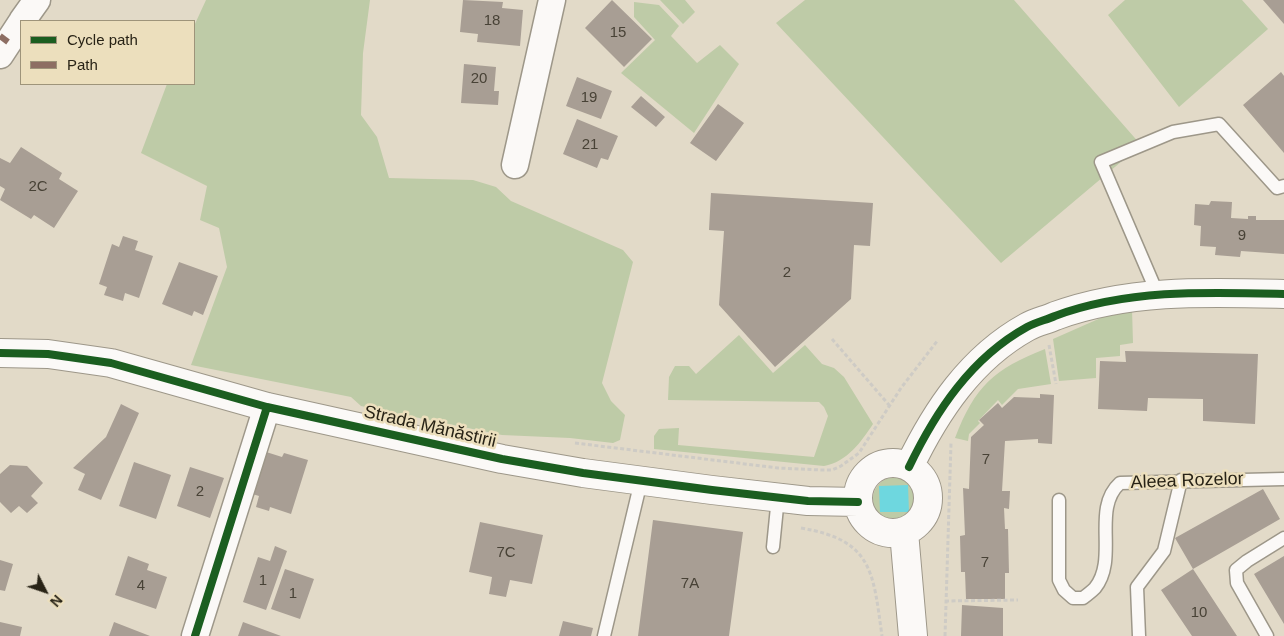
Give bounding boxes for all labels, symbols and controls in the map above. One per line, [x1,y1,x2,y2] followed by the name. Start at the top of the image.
[484,12,500,30] house number: 18
[20,20,195,85] legend
[610,24,626,42] house number: 15
[67,31,138,48] text: Cycle path
[67,56,98,73] text: Path
[471,70,487,88] house number: 20
[581,89,597,107] house number: 19
[582,136,598,154] house number: 21
[28,178,48,196] house number: 2C
[1238,227,1246,245] house number: 9
[783,264,791,282] house number: 2
[362,401,498,453] street label: Strada Mănăstirii
[982,451,990,469] house number: 7
[1130,468,1244,494] street label: Aleea Rozelor
[196,483,204,501] house number: 2
[496,544,516,562] house number: 7C
[981,554,989,572] house number: 7
[20,566,70,616] north arrow
[259,572,267,590] house number: 1
[681,575,699,593] house number: 7A
[137,577,145,595] house number: 4
[289,585,297,603] house number: 1
[47,592,66,610] text: N
[1191,604,1207,622] house number: 10

